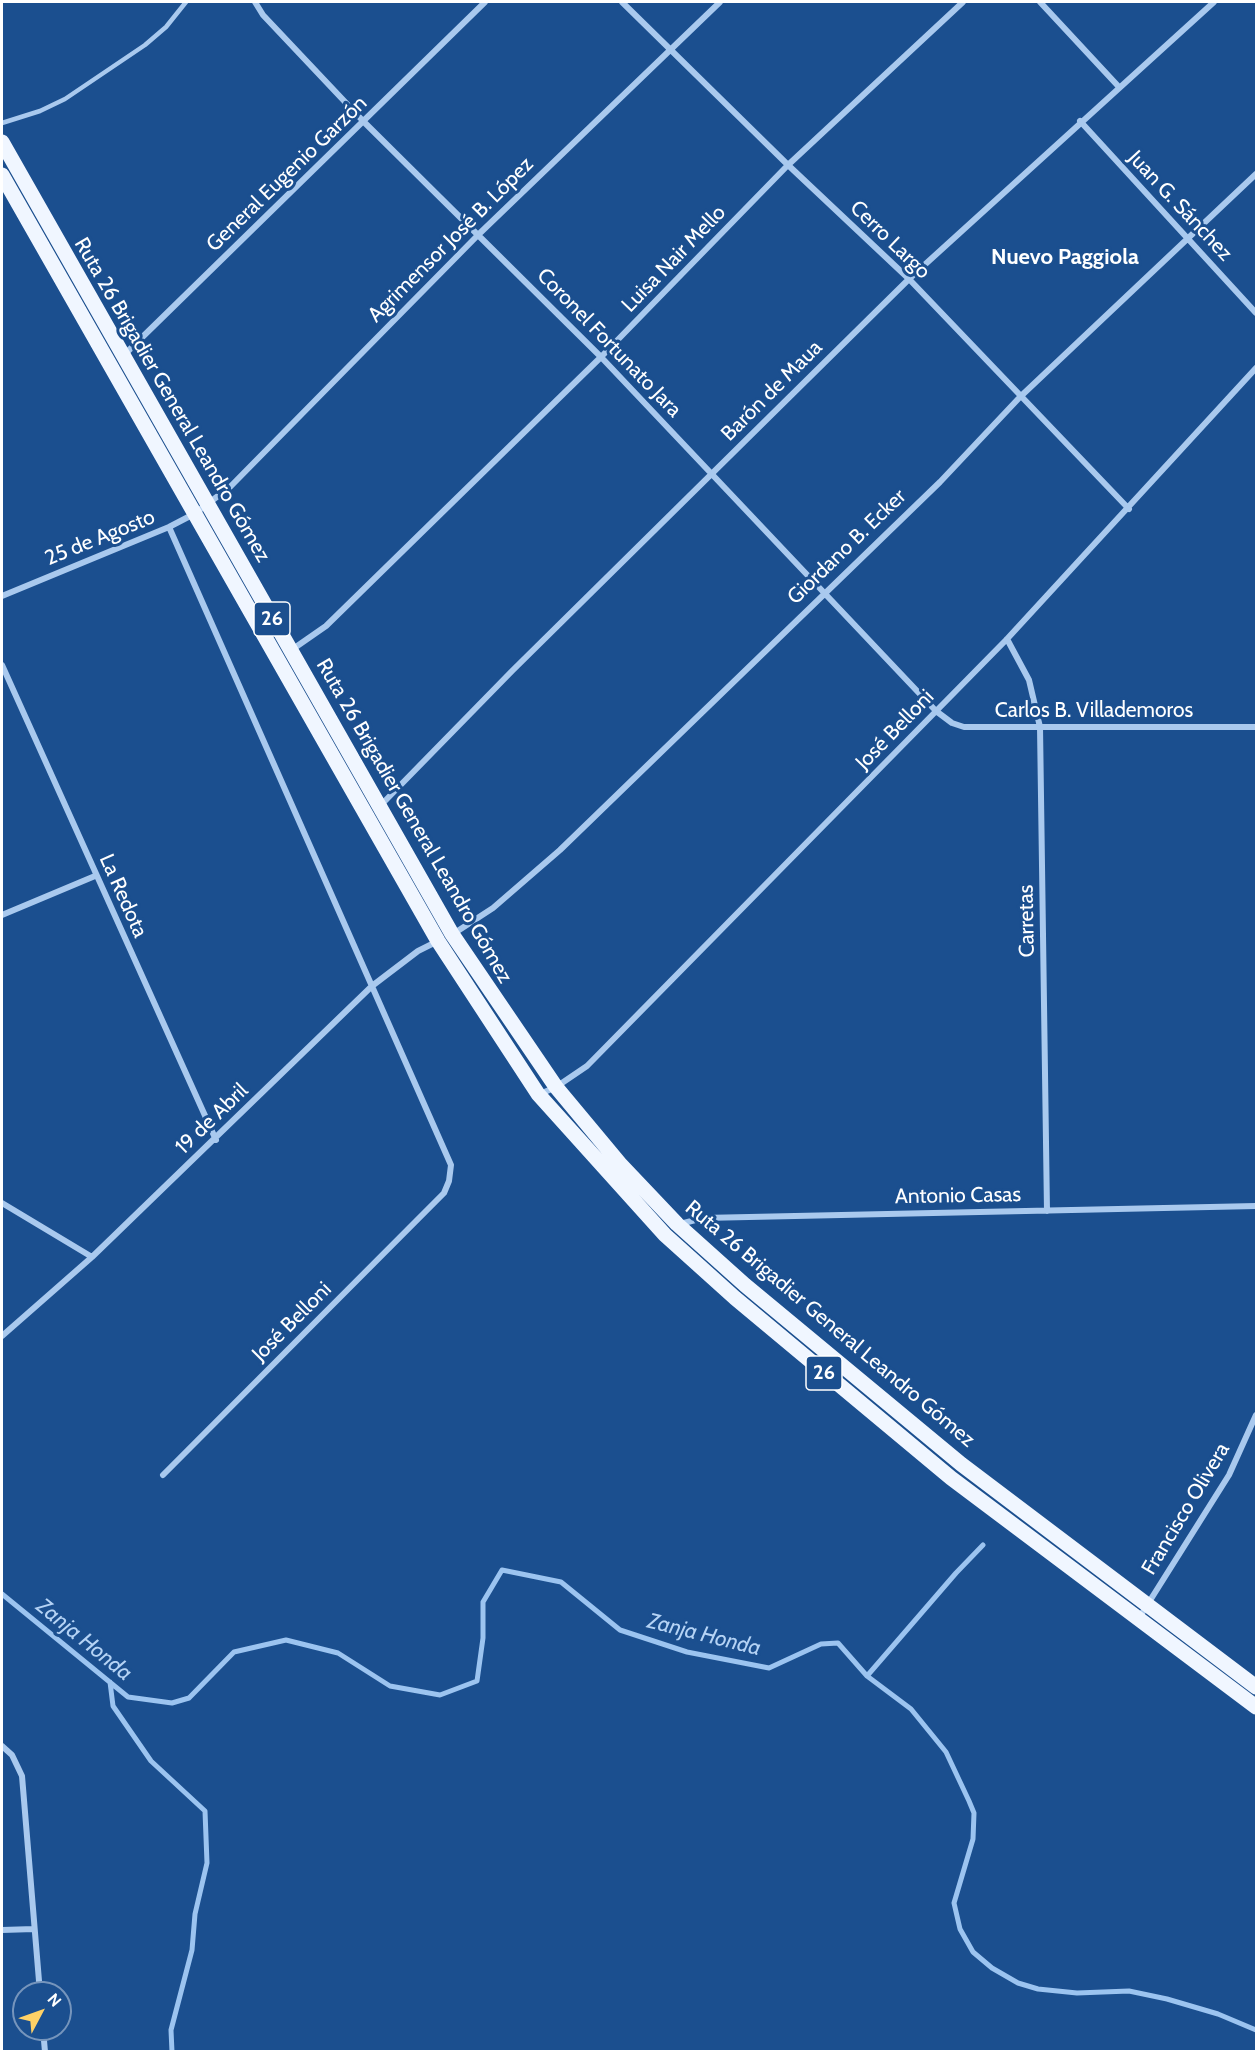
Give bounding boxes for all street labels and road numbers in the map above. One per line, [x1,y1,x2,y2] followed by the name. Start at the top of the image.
[202,91,372,257] street label: General Eugenio Garzón
[1123,146,1237,266] street label: Juan G. Sánchez
[363,152,539,328] street label: Agrimensor José B. López
[845,196,935,284] street label: Cerro Largo
[617,200,731,318] street label: Luisa Nair Mello
[68,233,276,567] street label: Ruta 26 Brigadier General Leandro Gómez
[531,263,687,423] street label: Coronel Fortunato Jara
[716,335,828,447] street label: Barón de Maua
[783,484,911,610] street label: Giordano B. Ecker
[41,505,159,571] street label: 25 de Agosto
[254,602,290,636] road number: 26
[310,654,518,988] street label: Ruta 26 Brigadier General Leandro Gómez
[851,685,939,775] street label: José Belloni
[995,698,1193,724] street label: Carlos B. Villademoros
[93,850,153,942] street label: La Redota
[1014,884,1040,958] street label: Carretas
[170,1078,254,1160] street label: 19 de Abril
[895,1182,1021,1210] street label: Antonio Casas
[680,1195,980,1453] street label: Ruta 26 Brigadier General Leandro Gómez
[247,1277,337,1367] street label: José Belloni
[806,1356,842,1390] road number: 26
[1137,1438,1235,1580] street label: Francisco Olivera

